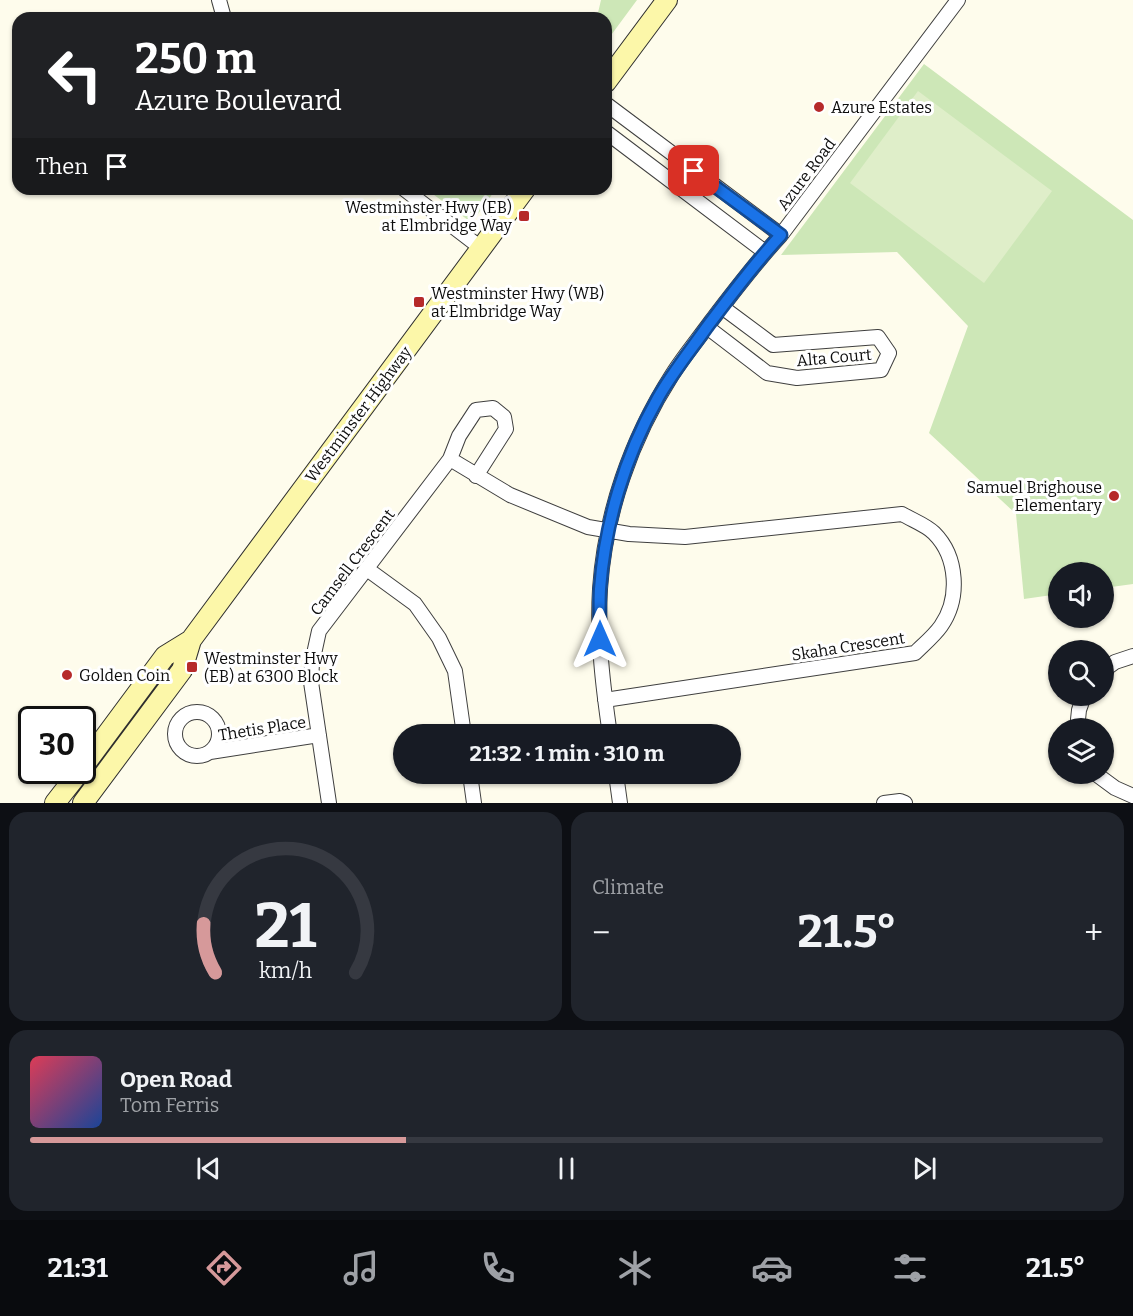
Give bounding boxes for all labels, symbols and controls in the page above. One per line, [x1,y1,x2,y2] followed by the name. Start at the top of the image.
[135,34,256,84] text: 250 m
[36,36,114,114] icon: left
[135,85,342,117] text: Azure Boulevard
[831,98,932,117] place label: Azure Estates
[812,100,826,114] marker: Azure Estates
[773,134,840,214] street label: Azure Road
[668,145,719,196] pin
[100,150,133,183] icon: arrive
[36,153,88,180] text: Then
[677,154,710,187] icon: arrive
[345,198,513,235] place label: Westminster Hwy (EB) at Elmbridge Way
[517,209,531,223] marker: Westminster Hwy (EB) at Elmbridge Way
[431,284,604,321] place label: Westminster Hwy (WB) at Elmbridge Way
[412,295,426,309] marker: Westminster Hwy (WB) at Elmbridge Way
[301,342,416,486] street label: Westminster Highway
[796,345,873,370] street label: Alta Court
[966,478,1103,515] place label: Samuel Brighouse Elementary
[1107,489,1121,503] marker: Samuel Brighouse Elementary
[306,505,399,619] street label: Camsell Crescent
[1048,562,1114,784] map controls
[1048,562,1114,628] button: sound
[568,607,632,671] position arrow
[790,628,906,665] street label: Skaha Crescent
[1048,640,1114,706] button: search
[204,649,338,686] place label: Westminster Hwy (EB) at 6300 Block
[185,660,199,674] marker: Westminster Hwy (EB) at 6300 Block
[79,666,170,685] place label: Golden Coin
[60,668,74,682] marker: Golden Coin
[18,706,96,784] speed limit sign: 30
[217,712,307,745] street label: Thetis Place
[1048,718,1114,784] button: layers
[470,740,664,767] text: 21:32 · 1 min · 310 m
[592,875,664,899] text: Climate
[254,889,317,964] text: 21
[797,905,897,959] text: 21.5°
[592,913,610,953] text: −
[1084,913,1103,953] text: +
[259,959,312,985] text: km/h
[120,1066,232,1093] text: Open Road
[120,1093,219,1117] text: Tom Ferris
[192,1152,225,1185] icon: previous
[550,1152,583,1185] icon: pause
[908,1152,941,1185] icon: next
[203,1247,245,1289] icon: directions
[340,1247,382,1289] icon: music
[477,1247,519,1289] icon: phone
[614,1247,656,1289] icon: climate
[751,1247,793,1289] icon: car
[889,1247,931,1289] icon: filters
[48,1252,108,1284] text: 21:31
[1026,1252,1085,1284] text: 21.5°

